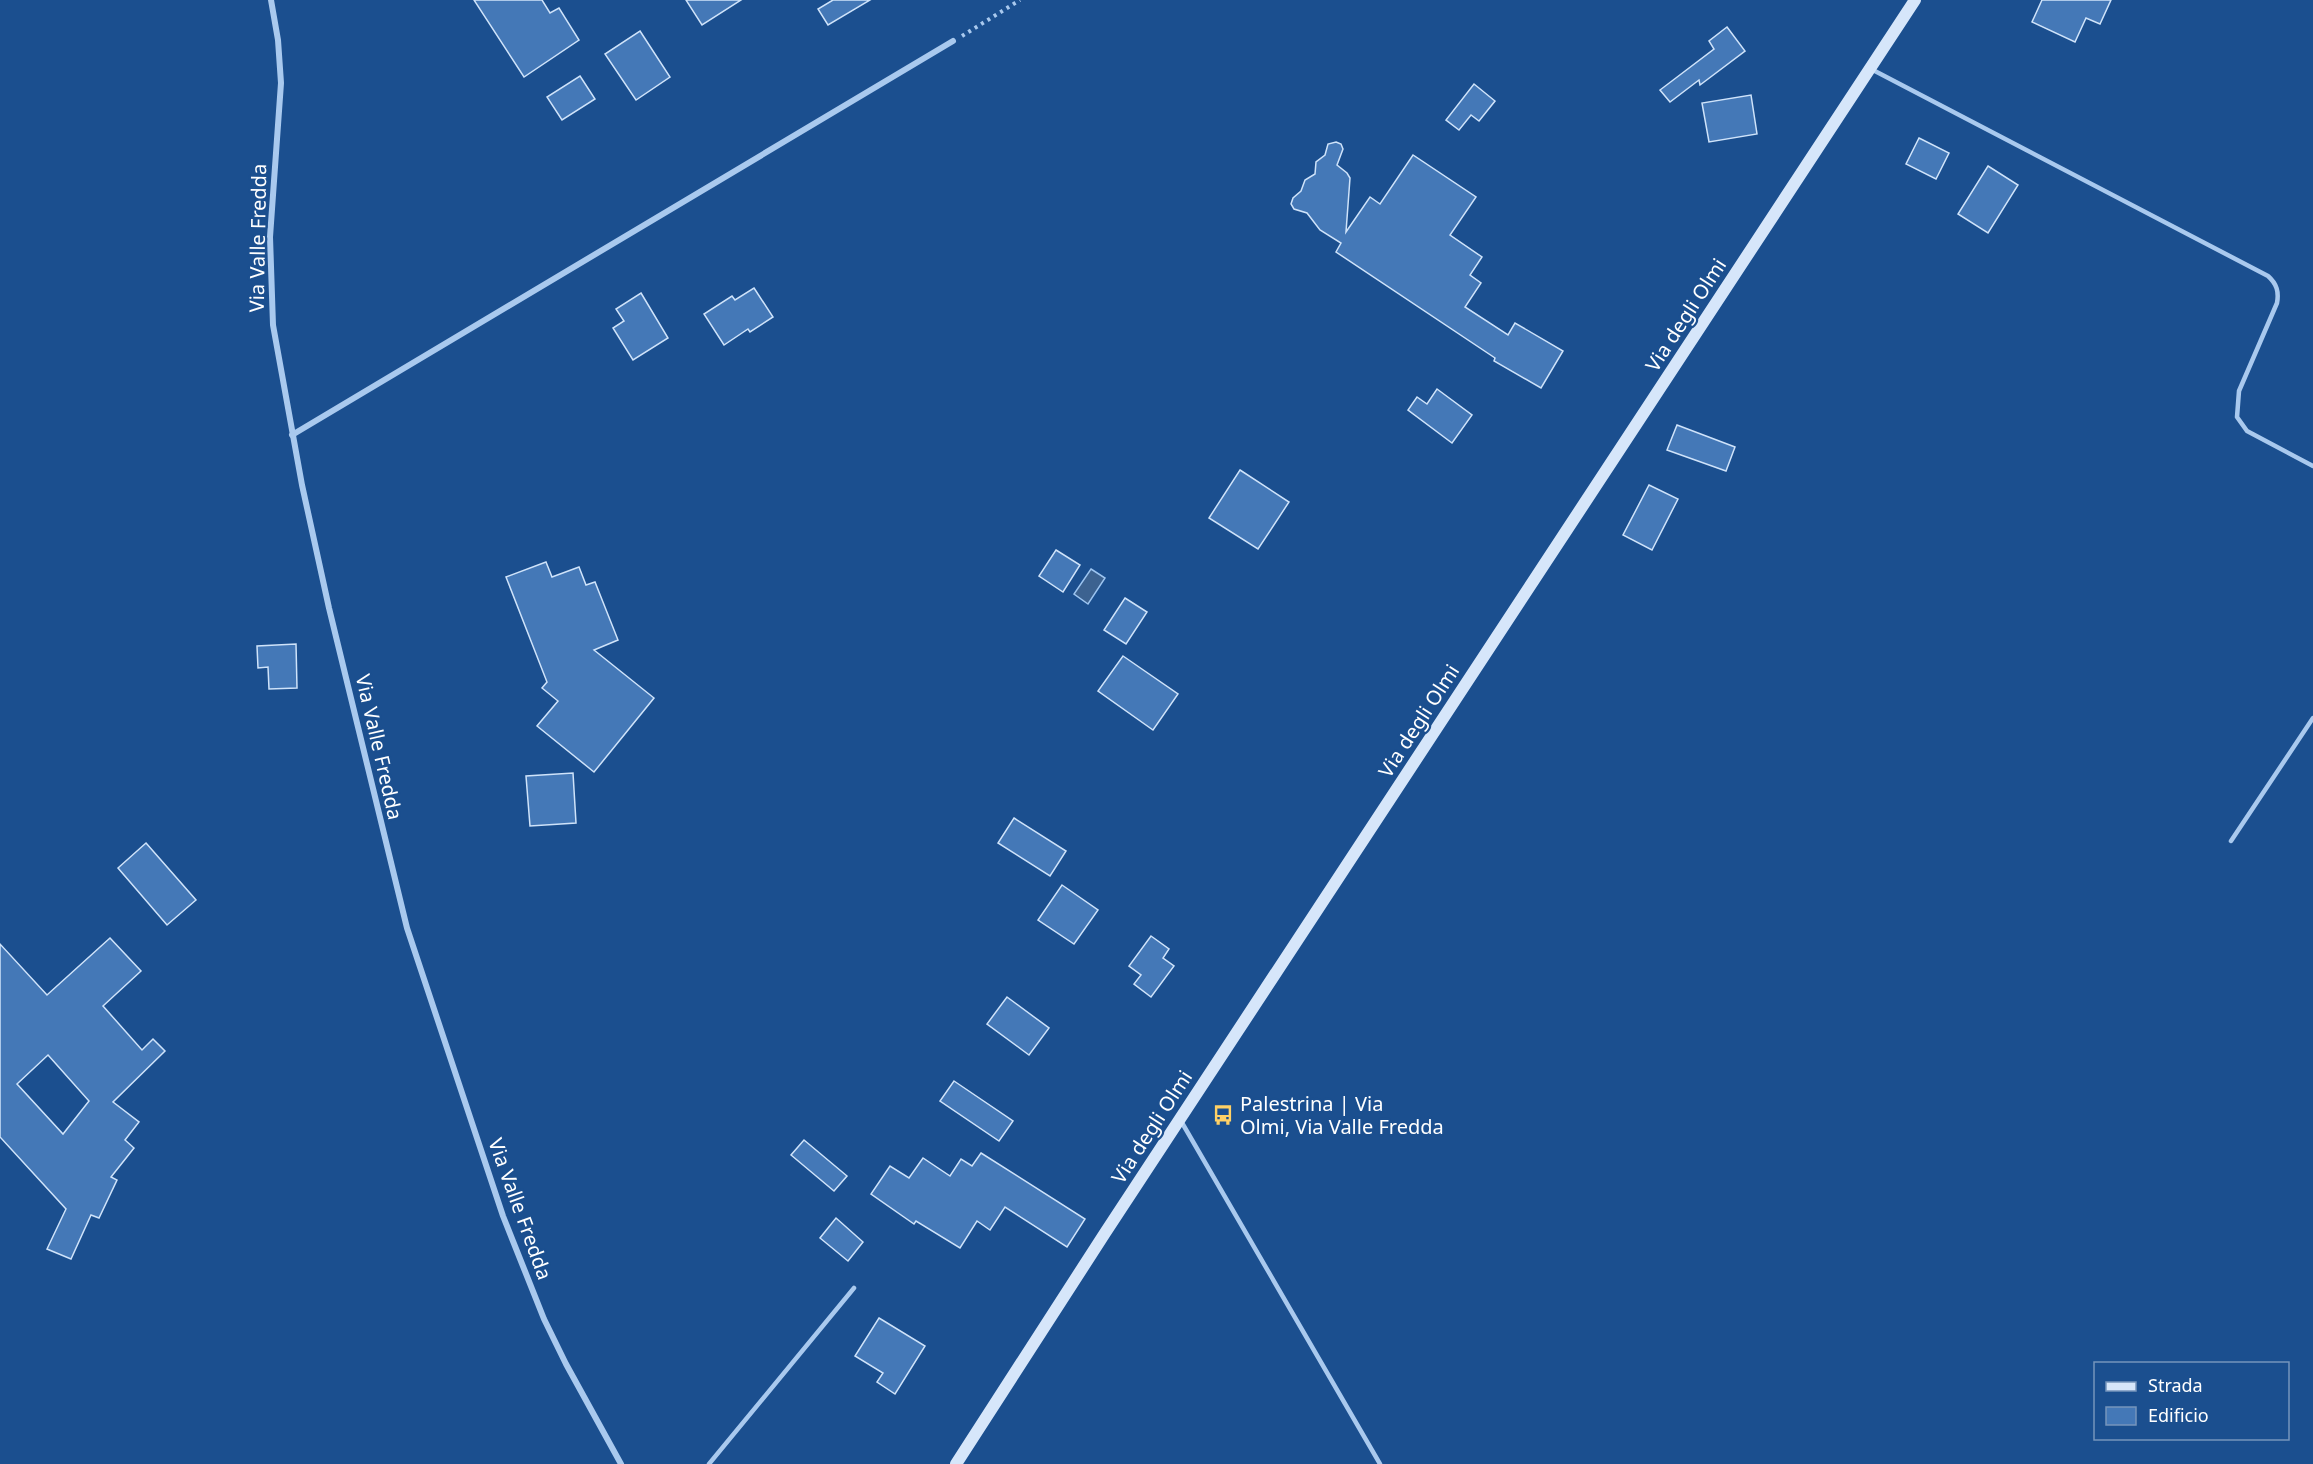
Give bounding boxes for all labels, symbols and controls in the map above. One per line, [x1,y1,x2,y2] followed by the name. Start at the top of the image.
[243,163,272,312] street label: Via Valle Fredda
[1639,253,1732,376] street label: Via degli Olmi
[1372,659,1465,782] street label: Via degli Olmi
[350,671,409,822] street label: Via Valle Fredda
[1105,1065,1198,1188] street label: Via degli Olmi
[1240,1090,1444,1140] place label: Palestrina | Via Olmi, Via Valle Fredda
[1211,1103,1235,1127] bus stop icon: Palestrina | Via Olmi, Via Valle Fredda
[482,1134,559,1283] street label: Via Valle Fredda
[2094,1362,2289,1440] legend
[2148,1373,2203,1397] text: Strada
[2148,1403,2209,1427] text: Edificio

